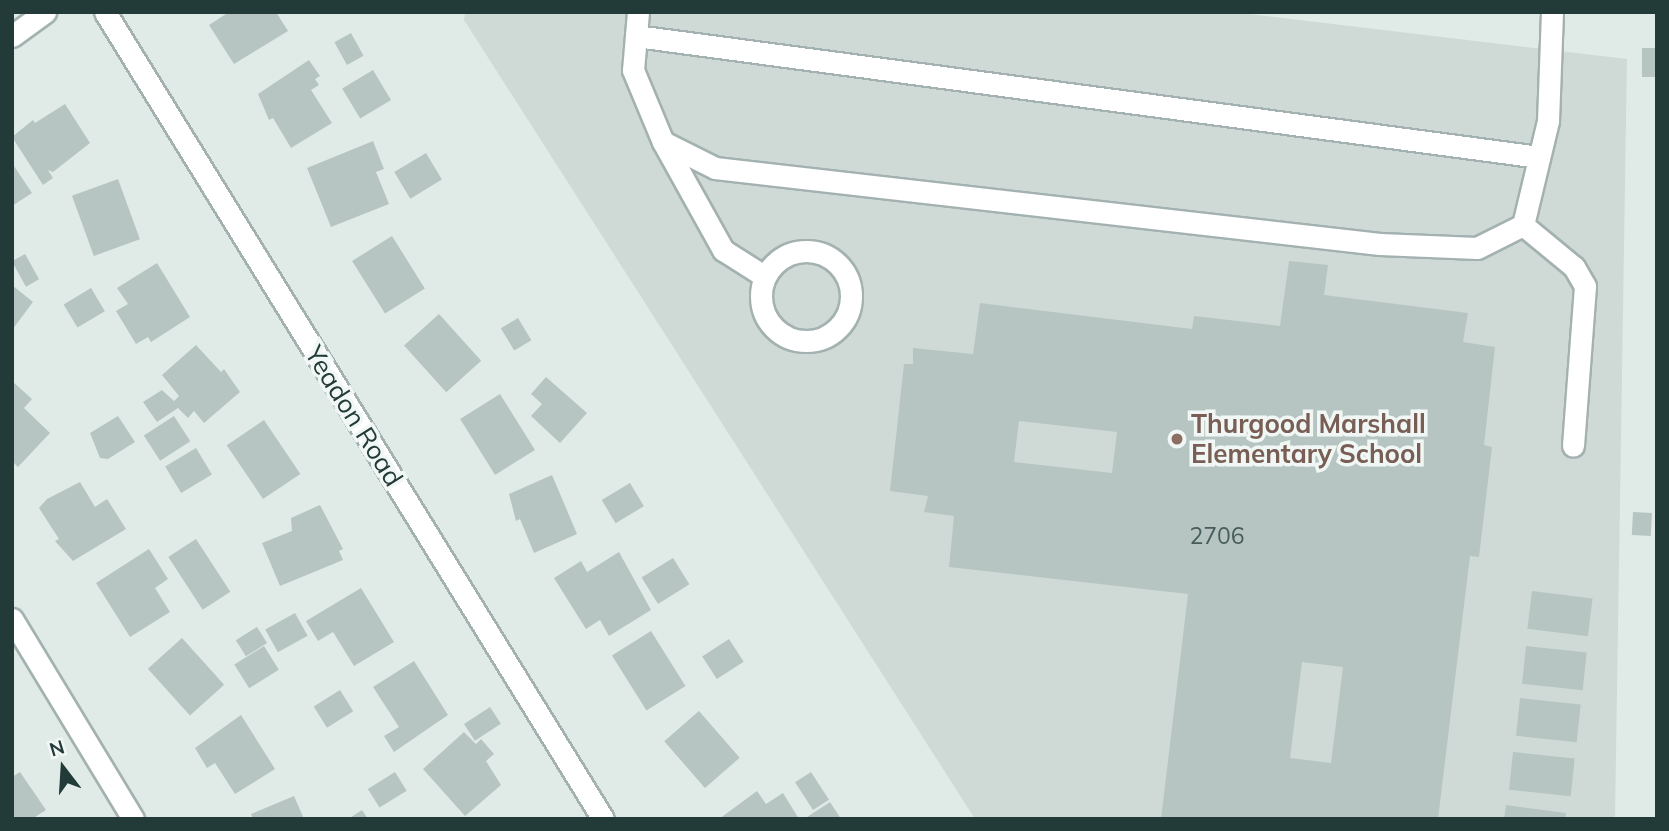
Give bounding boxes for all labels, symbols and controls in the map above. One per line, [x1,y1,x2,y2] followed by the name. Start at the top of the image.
[298,340,410,492] street label: Yeadon Road
[1191,408,1426,470] place label: Thurgood Marshall Elementary School
[1169,431,1185,447] marker: Thurgood Marshall Elementary School
[1189,522,1245,550] house number: 2706
[28,733,98,803] north arrow
[46,734,67,761] text: N

